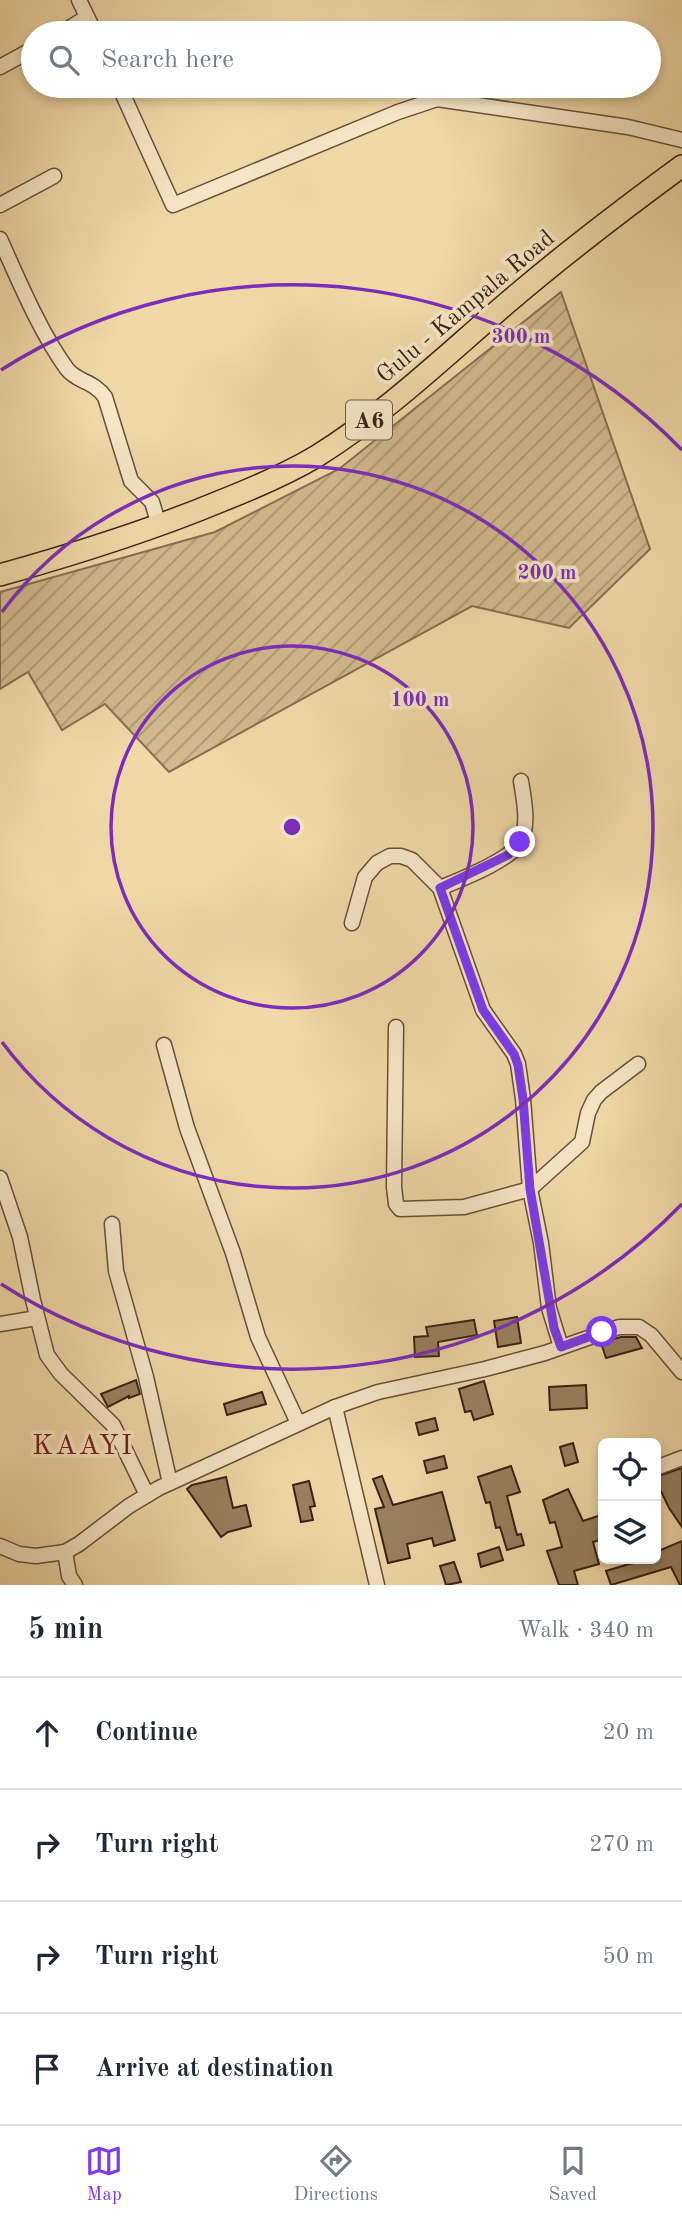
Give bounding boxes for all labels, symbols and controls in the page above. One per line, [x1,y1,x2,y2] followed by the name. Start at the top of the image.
[21,21,661,98] search box
[45,41,83,79] icon: search
[101,47,234,73] text: Search here
[373,226,560,389] street label: Gulu - Kampala Road
[491,327,551,348] text: 300 m
[346,400,392,440] road number: A6
[517,563,577,584] text: 200 m
[390,690,450,711] text: 100 m
[280,815,304,839] centre of rings
[504,826,535,857] route end
[586,1316,617,1347] route start
[32,1433,134,1461] district label: KAAYI
[598,1438,661,1564] map controls
[598,1438,661,1501] button: locate
[598,1501,661,1564] button: layers
[28,1615,103,1645] text: 5 min
[518,1619,654,1642] text: Walk · 340 m
[28,1714,66,1752] icon: ahead
[95,1720,198,1746] text: Continue
[603,1721,654,1744] text: 20 m
[28,1826,66,1864] icon: right
[95,1832,218,1858] text: Turn right
[589,1833,654,1856] text: 270 m
[28,1938,66,1976] icon: right
[95,1944,218,1970] text: Turn right
[603,1945,654,1968] text: 50 m
[28,2050,66,2088] icon: arrive
[95,2056,334,2082] text: Arrive at destination
[85,2142,123,2207] tab: Map
[294,2142,378,2207] tab: Directions
[548,2142,597,2207] tab: Saved

